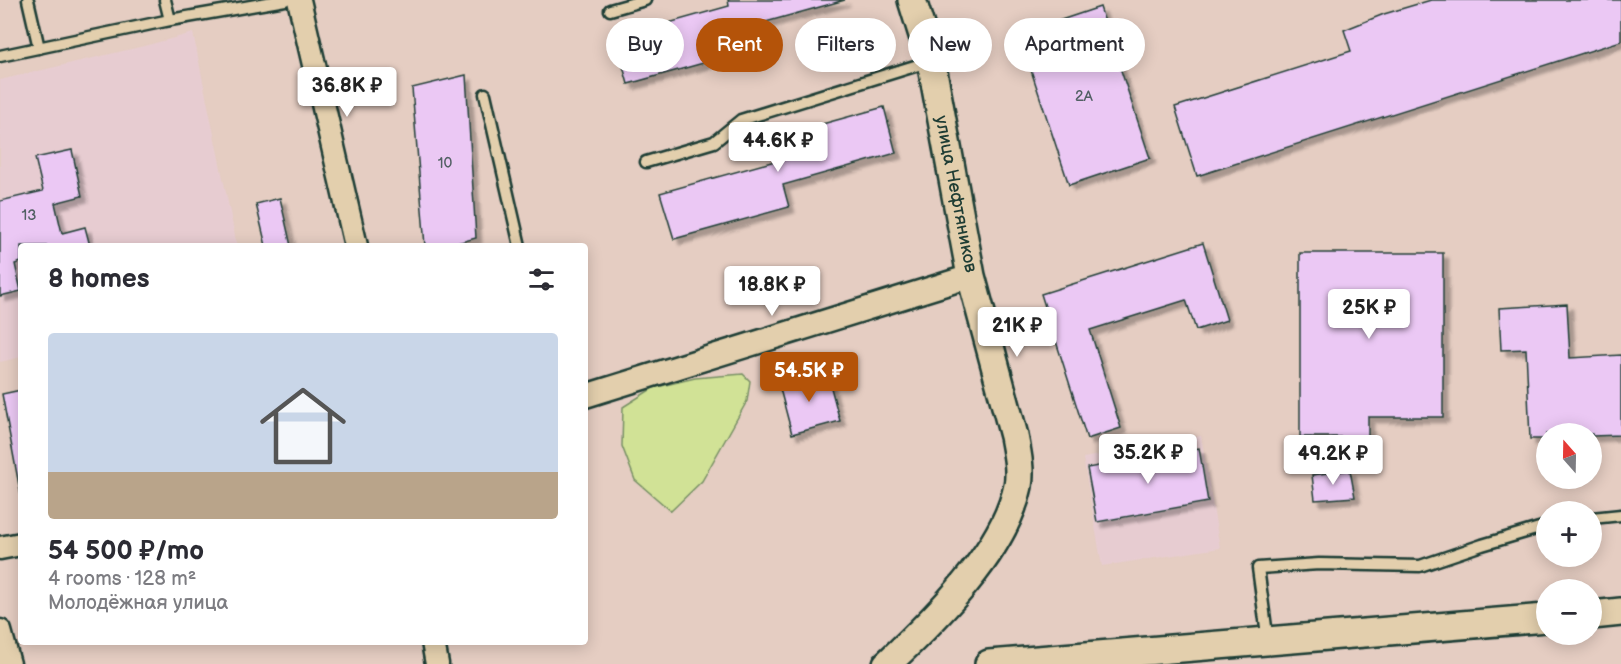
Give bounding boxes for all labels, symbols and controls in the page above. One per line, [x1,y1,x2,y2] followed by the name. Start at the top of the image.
[606,18,684,72] chip: Buy
[696,18,783,72] chip: Rent
[795,18,896,72] chip: Filters
[908,18,992,72] chip: New
[1004,18,1145,72] chip: Apartment
[292,67,402,118] pin: 36.8K ₽
[312,74,382,98] text: 36.8K ₽
[1075,87,1094,106] house number: 2А
[930,114,982,275] street label: улица Нефтяников
[723,122,833,173] pin: 44.6K ₽
[743,129,813,153] text: 44.6K ₽
[438,154,452,173] house number: 10
[21,206,37,225] house number: 13
[525,263,558,296] icon: filters
[48,264,150,295] text: 8 homes
[717,266,827,317] pin: 18.8K ₽
[738,273,806,297] text: 18.8K ₽
[1327,289,1411,340] pin: 25K ₽
[1342,296,1396,320] text: 25K ₽
[975,307,1059,358] pin: 21K ₽
[992,314,1042,338] text: 21K ₽
[754,352,864,403] pin: 54.5K ₽
[774,359,844,383] text: 54.5K ₽
[249,372,357,480] icon: home
[1536,423,1602,489] north arrow
[1536,423,1602,645] map controls
[1093,434,1203,485] pin: 35.2K ₽
[1278,435,1388,486] pin: 49.2K ₽
[1113,441,1183,465] text: 35.2K ₽
[1298,442,1368,466] text: 49.2K ₽
[1536,501,1602,567] button: +
[48,536,204,567] text: 54 500 ₽/mo
[48,567,196,591] text: 4 rooms · 128 m²
[1536,579,1602,645] button: −
[48,591,228,615] text: Молодёжная улица

